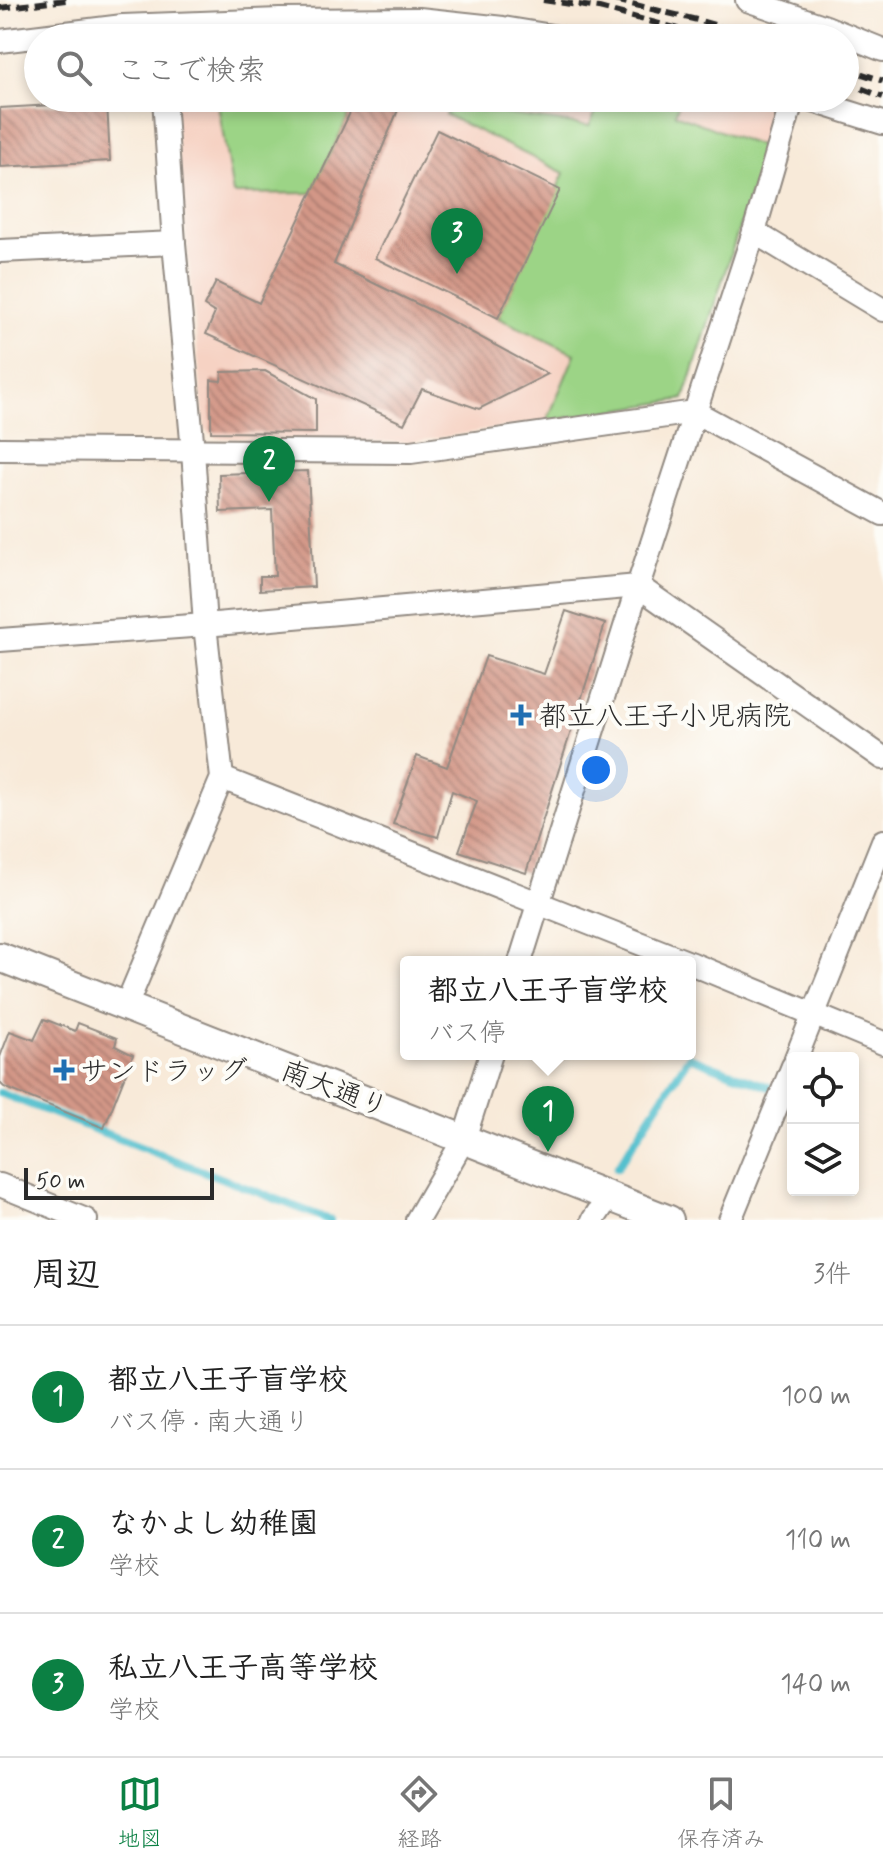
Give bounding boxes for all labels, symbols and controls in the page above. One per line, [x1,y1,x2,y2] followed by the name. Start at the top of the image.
[24,24,859,112] search box
[52,46,96,90] icon: search
[116,52,266,91] text: ここで検索
[431,208,483,274] pin: 3
[243,436,295,502] pin: 2
[539,699,791,736] place label: 都立八王子小児病院
[510,704,532,726] marker: 都立八王子小児病院
[576,750,616,790] your location
[400,956,696,1060] popup
[428,972,668,1011] text: 都立八王子盲学校
[428,1017,506,1051] text: バス停
[787,1052,859,1196] map controls
[787,1052,859,1124] button: locate
[275,1053,393,1128] street label: 南大通り
[80,1054,248,1091] place label: サンドラッグ
[55,1061,73,1079] marker: サンドラッグ
[522,1086,574,1152] pin: 1
[787,1124,859,1196] button: layers
[24,1164,214,1200] scale bar
[36,1168,85,1196] text: 50 m
[32,1253,100,1298] text: 周辺
[813,1258,851,1292] text: 3件
[108,1361,348,1400] text: 都立八王子盲学校
[52,1380,64,1414] text: 1
[781,1380,851,1414] text: 100 m
[108,1406,310,1440] text: バス停 · 南大通り
[108,1505,319,1544] text: なかよし幼稚園
[52,1524,64,1558] text: 2
[785,1524,851,1558] text: 110 m
[108,1550,160,1584] text: 学校
[108,1649,378,1688] text: 私立八王子高等学校
[52,1668,64,1702] text: 3
[780,1668,851,1702] text: 140 m
[108,1694,160,1728] text: 学校
[118,1772,162,1854] tab: 地図
[397,1772,441,1854] tab: 経路
[677,1772,765,1854] tab: 保存済み

